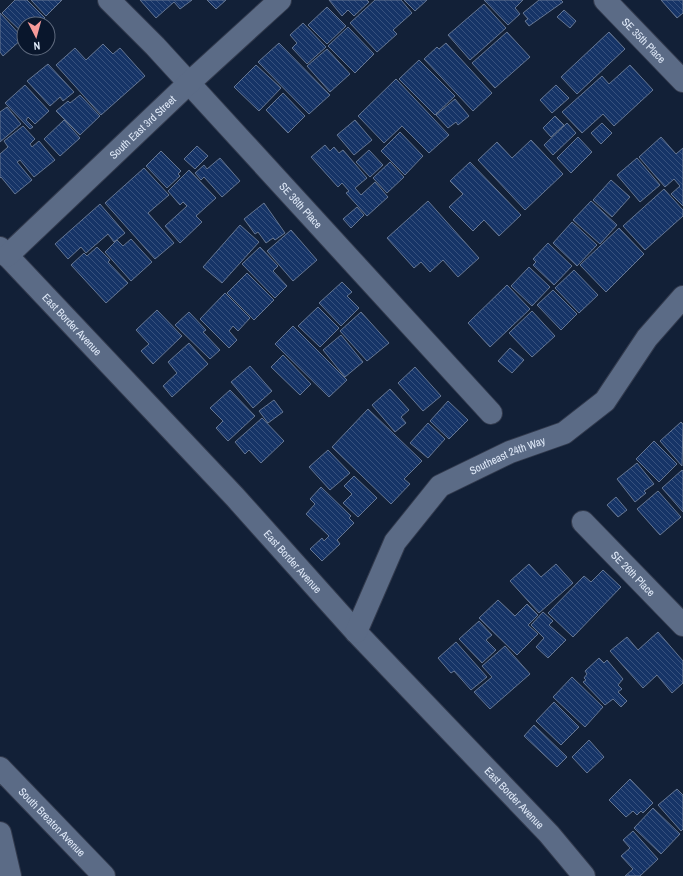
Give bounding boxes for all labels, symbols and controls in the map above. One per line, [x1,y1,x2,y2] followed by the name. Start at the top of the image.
[619,15,669,66] street label: SE 35th Place
[16,16,56,56] north arrow
[33,39,41,53] text: N
[106,92,179,162] street label: South East 3rd Street
[276,179,325,231] street label: SE 36th Place
[39,290,105,358] street label: East Border Avenue
[467,433,548,478] street label: Southeast 24th Way
[261,527,325,596] street label: East Border Avenue
[608,548,658,599] street label: SE 26th Place
[482,764,547,832] street label: East Border Avenue
[16,785,88,859] street label: South Breaton Avenue

